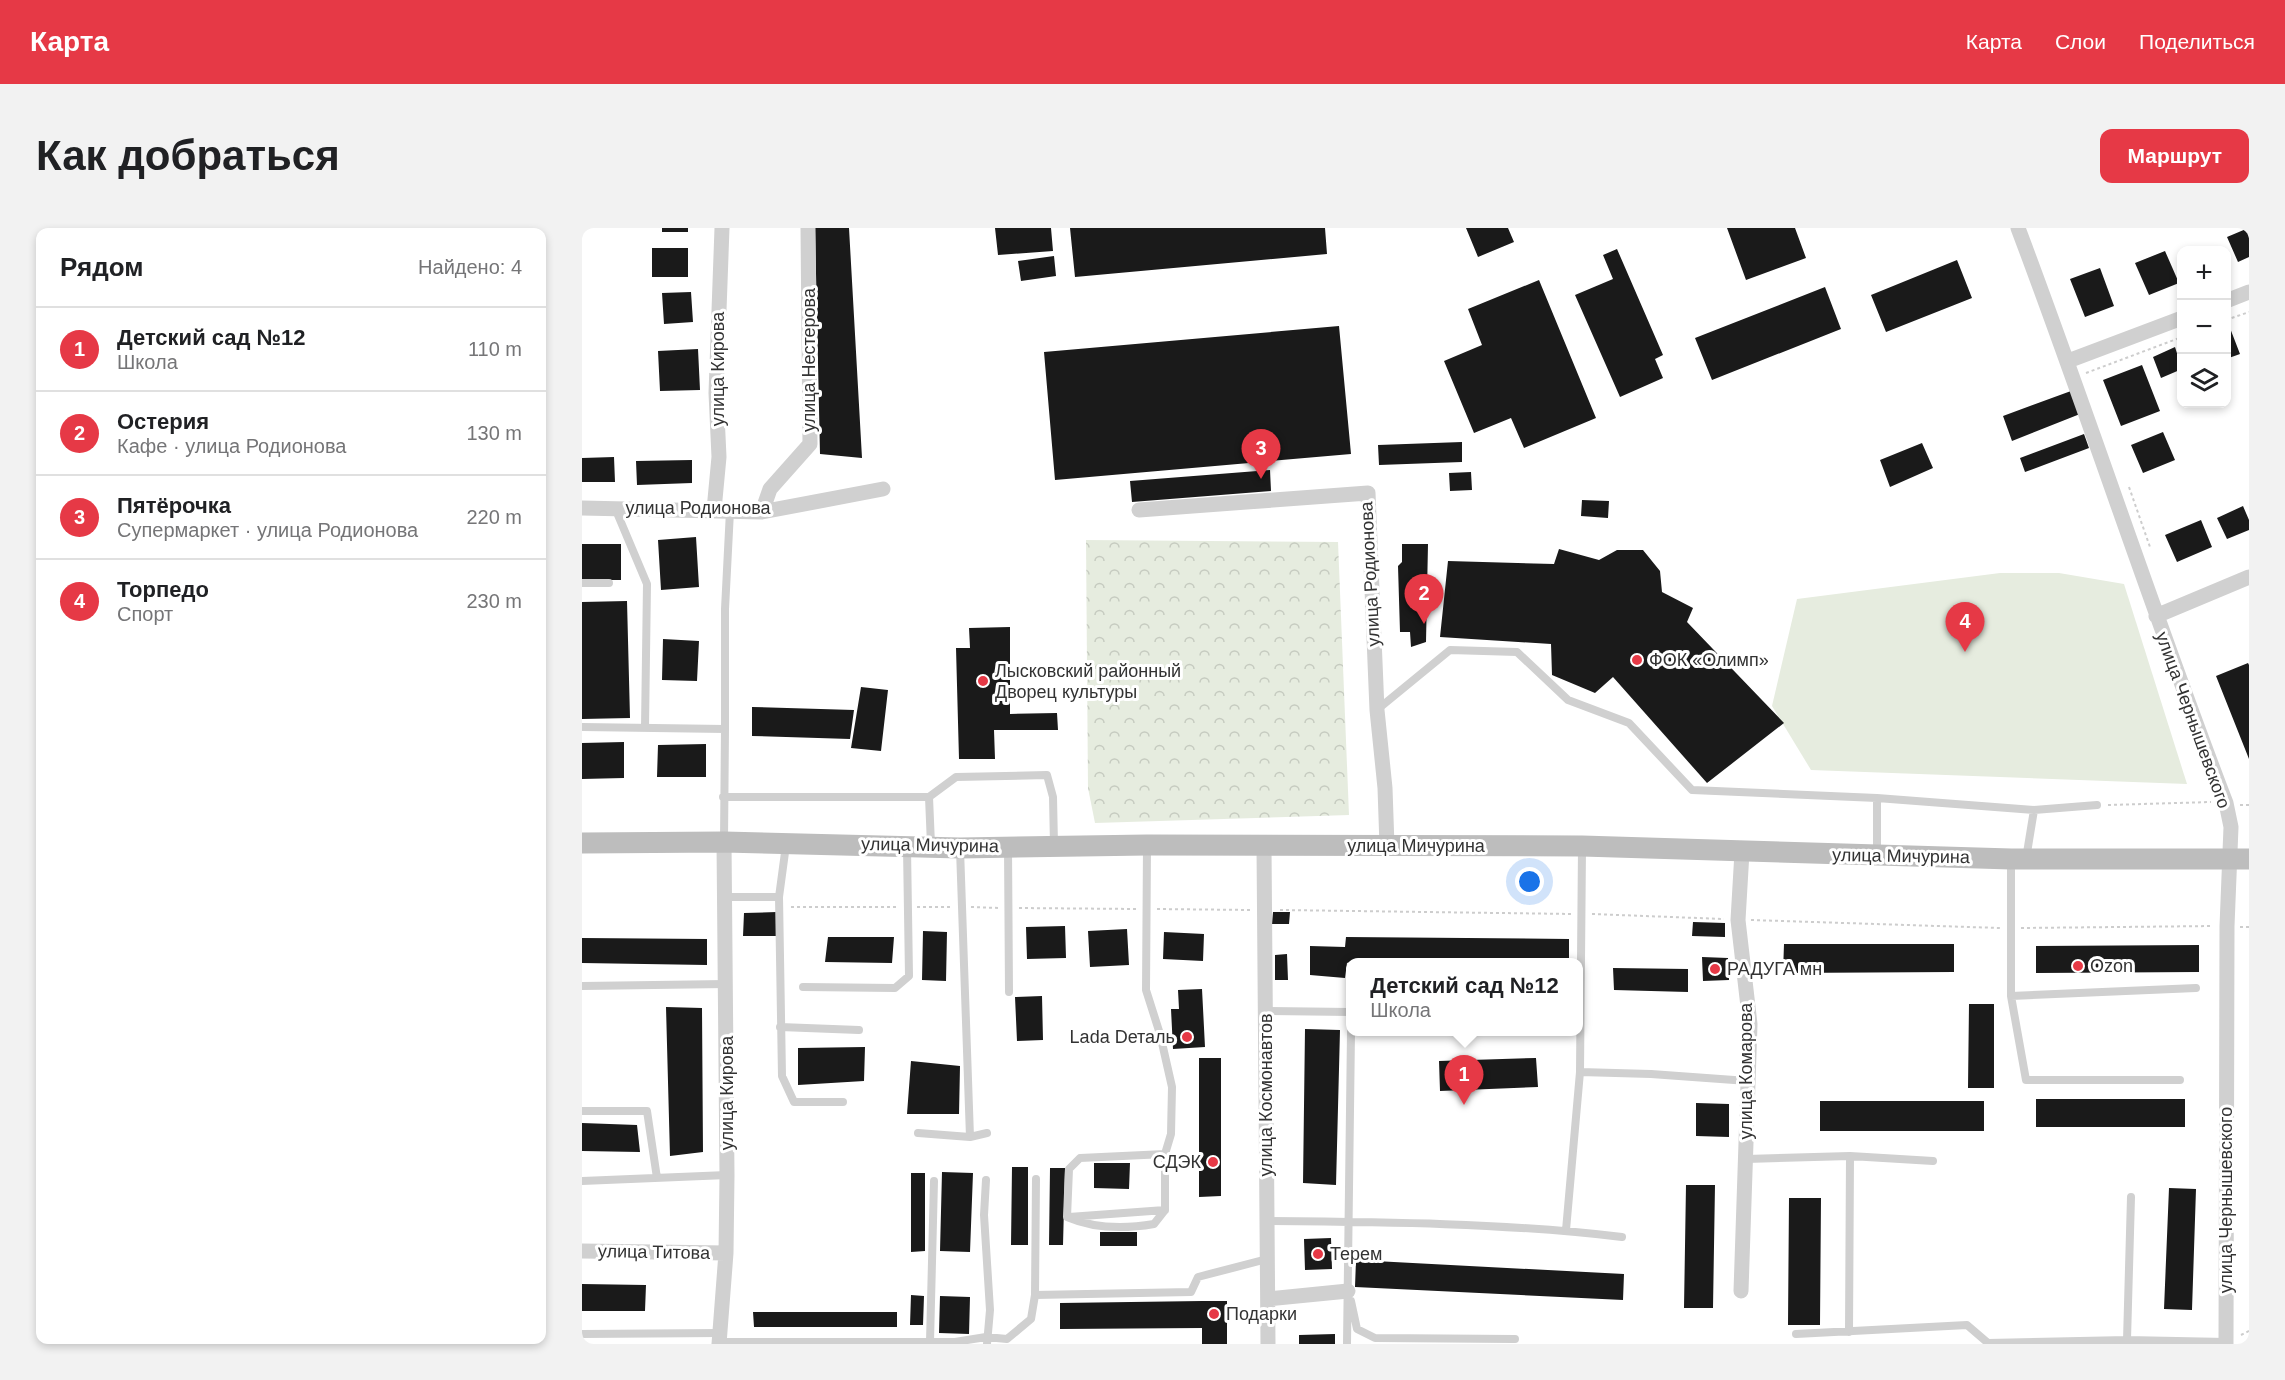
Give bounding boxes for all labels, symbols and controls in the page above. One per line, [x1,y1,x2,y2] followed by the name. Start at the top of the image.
[30,26,109,57] text: Карта
[1966,30,2022,53] text: Карта
[2055,30,2106,53] text: Слои
[2139,30,2255,53] text: Поделиться
[2100,129,2249,183] button: Маршрут
[36,132,340,179] text: Как добраться
[2177,246,2231,408] map controls
[2177,246,2231,300] button: +
[60,252,143,282] text: Рядом
[418,256,522,278] text: Найдено: 4
[799,287,819,432] street label: улица Нестерова
[2177,300,2231,354] button: −
[708,311,728,426] street label: улица Кирова
[117,325,306,350] text: Детский сад №12
[74,338,85,360] text: 1
[468,338,522,360] text: 110 m
[117,351,178,373] text: Школа
[2177,354,2231,408] button: layers
[117,409,209,434] text: Остерия
[74,422,85,444] text: 2
[466,422,522,444] text: 130 m
[1242,430,1280,479] pin: 3
[117,435,346,457] text: Кафе · улица Родионова
[117,493,231,518] text: Пятёрочка
[625,498,772,518] street label: улица Родионова
[1356,500,1384,647] street label: улица Родионова
[74,506,85,528] text: 3
[466,506,522,528] text: 220 m
[117,519,418,541] text: Супермаркет · улица Родионова
[1404,574,1444,624] pin: 2
[117,577,209,602] text: Торпедо
[74,590,85,612] text: 4
[466,590,522,612] text: 230 m
[1946,602,1984,652] pin: 4
[117,603,173,625] text: Спорт
[2152,629,2234,811] street label: улица Чернышевского
[1649,650,1769,670] place label: ФОК «Олимп»
[1630,653,1644,667] marker: ФОК «Олимп»
[995,661,1181,702] place label: Лысковский районный Дворец культуры
[976,674,990,688] marker: Лысковский районный Дворец культуры
[861,834,1000,856] street label: улица Мичурина
[1347,836,1486,856] street label: улица Мичурина
[1832,845,1971,867] street label: улица Мичурина
[1515,867,1544,896] your location
[2090,956,2133,976] place label: Ozon
[1346,958,1583,1036] popup
[1727,959,1822,979] place label: РАДУГА мн
[2071,959,2085,973] marker: Ozon
[1708,962,1722,976] marker: РАДУГА мн
[1370,973,1559,998] text: Детский сад №12
[1370,999,1431,1021] text: Школа
[1736,1002,1756,1139] street label: улица Комарова
[1256,1013,1276,1177] street label: улица Космонавтов
[1070,1027,1175,1047] place label: Lada Dеталь
[1180,1030,1194,1044] marker: Lada Dеталь
[717,1035,737,1150] street label: улица Кирова
[1444,1056,1484,1105] pin: 1
[2216,1107,2236,1293] street label: улица Чернышевского
[1153,1152,1202,1172] place label: СДЭК
[1206,1155,1220,1169] marker: СДЭК
[598,1241,711,1263] street label: улица Титова
[1330,1244,1382,1264] place label: Терем
[1311,1247,1325,1261] marker: Терем
[1226,1304,1297,1324] place label: Подарки
[1207,1307,1221,1321] marker: Подарки

